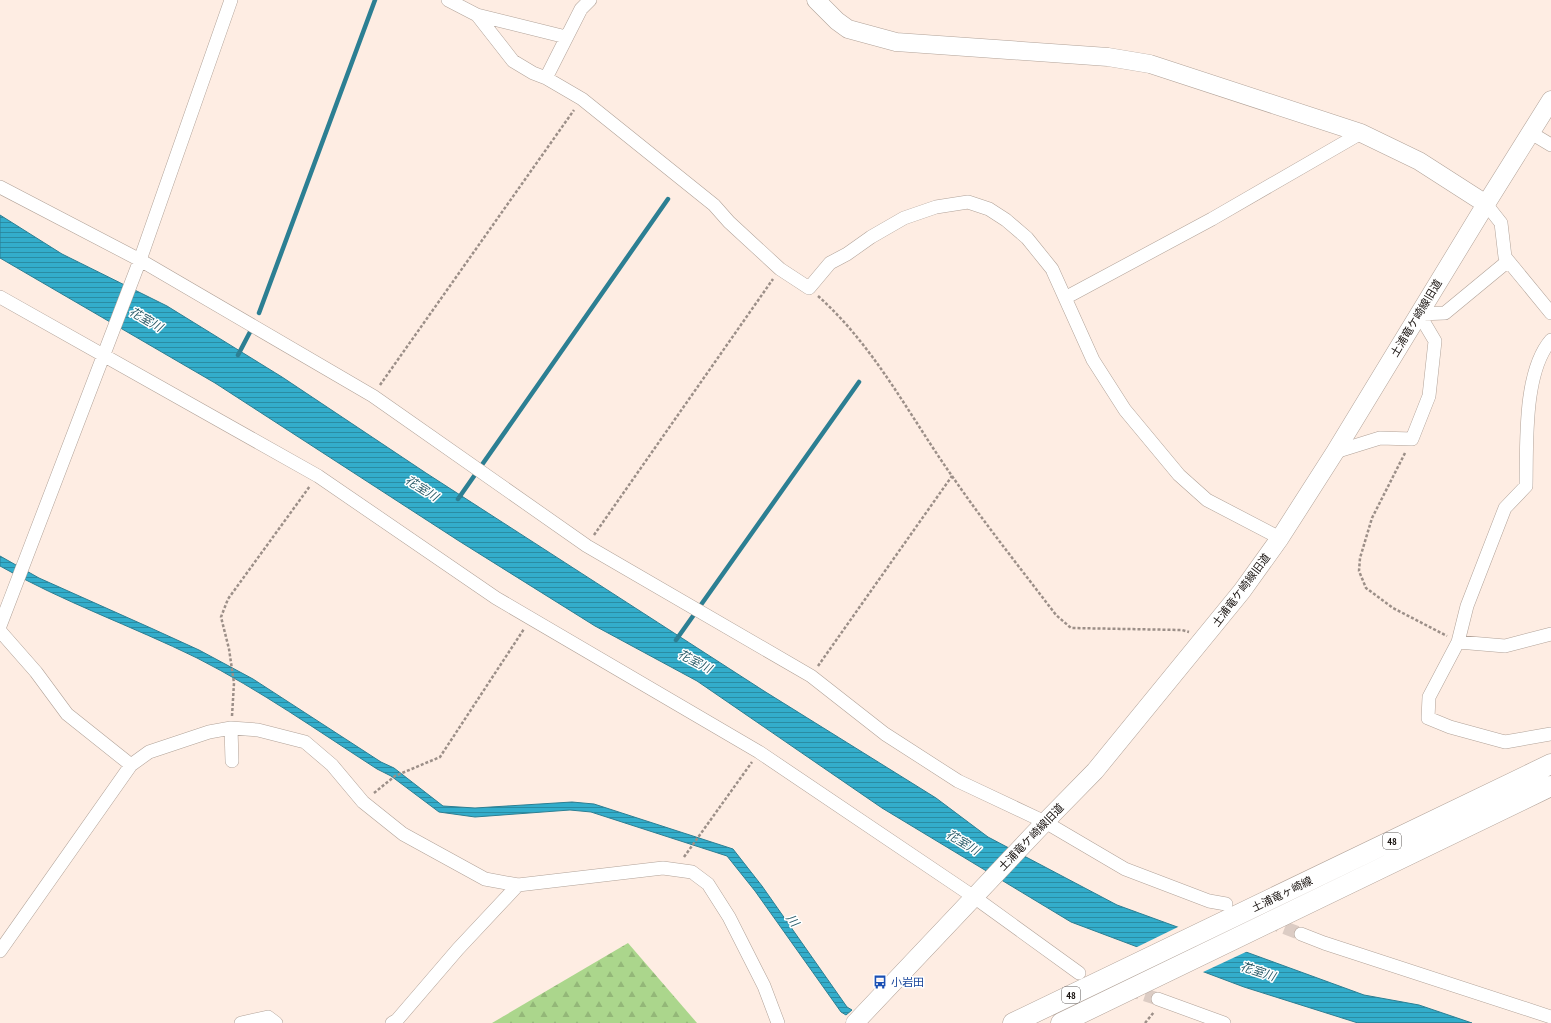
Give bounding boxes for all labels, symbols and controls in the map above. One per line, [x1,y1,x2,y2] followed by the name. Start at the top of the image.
[1387,277,1445,359] street label: 土浦竜ケ崎線旧道
[127,304,167,335] water label: 花室川
[403,472,443,505] water label: 花室川
[1209,551,1273,629] street label: 土浦竜ケ崎線旧道
[676,646,716,677] water label: 花室川
[995,800,1067,874] street label: 土浦竜ケ崎線旧道
[944,826,984,859] water label: 花室川
[1383,833,1401,849] road number: 48
[1249,873,1315,915] street label: 土浦竜ヶ崎線
[783,911,804,931] water label: 川
[1239,958,1279,984] water label: 花室川
[872,974,888,990] bus stop icon: 小岩田
[891,975,924,989] place label: 小岩田
[1062,987,1080,1003] road number: 48

